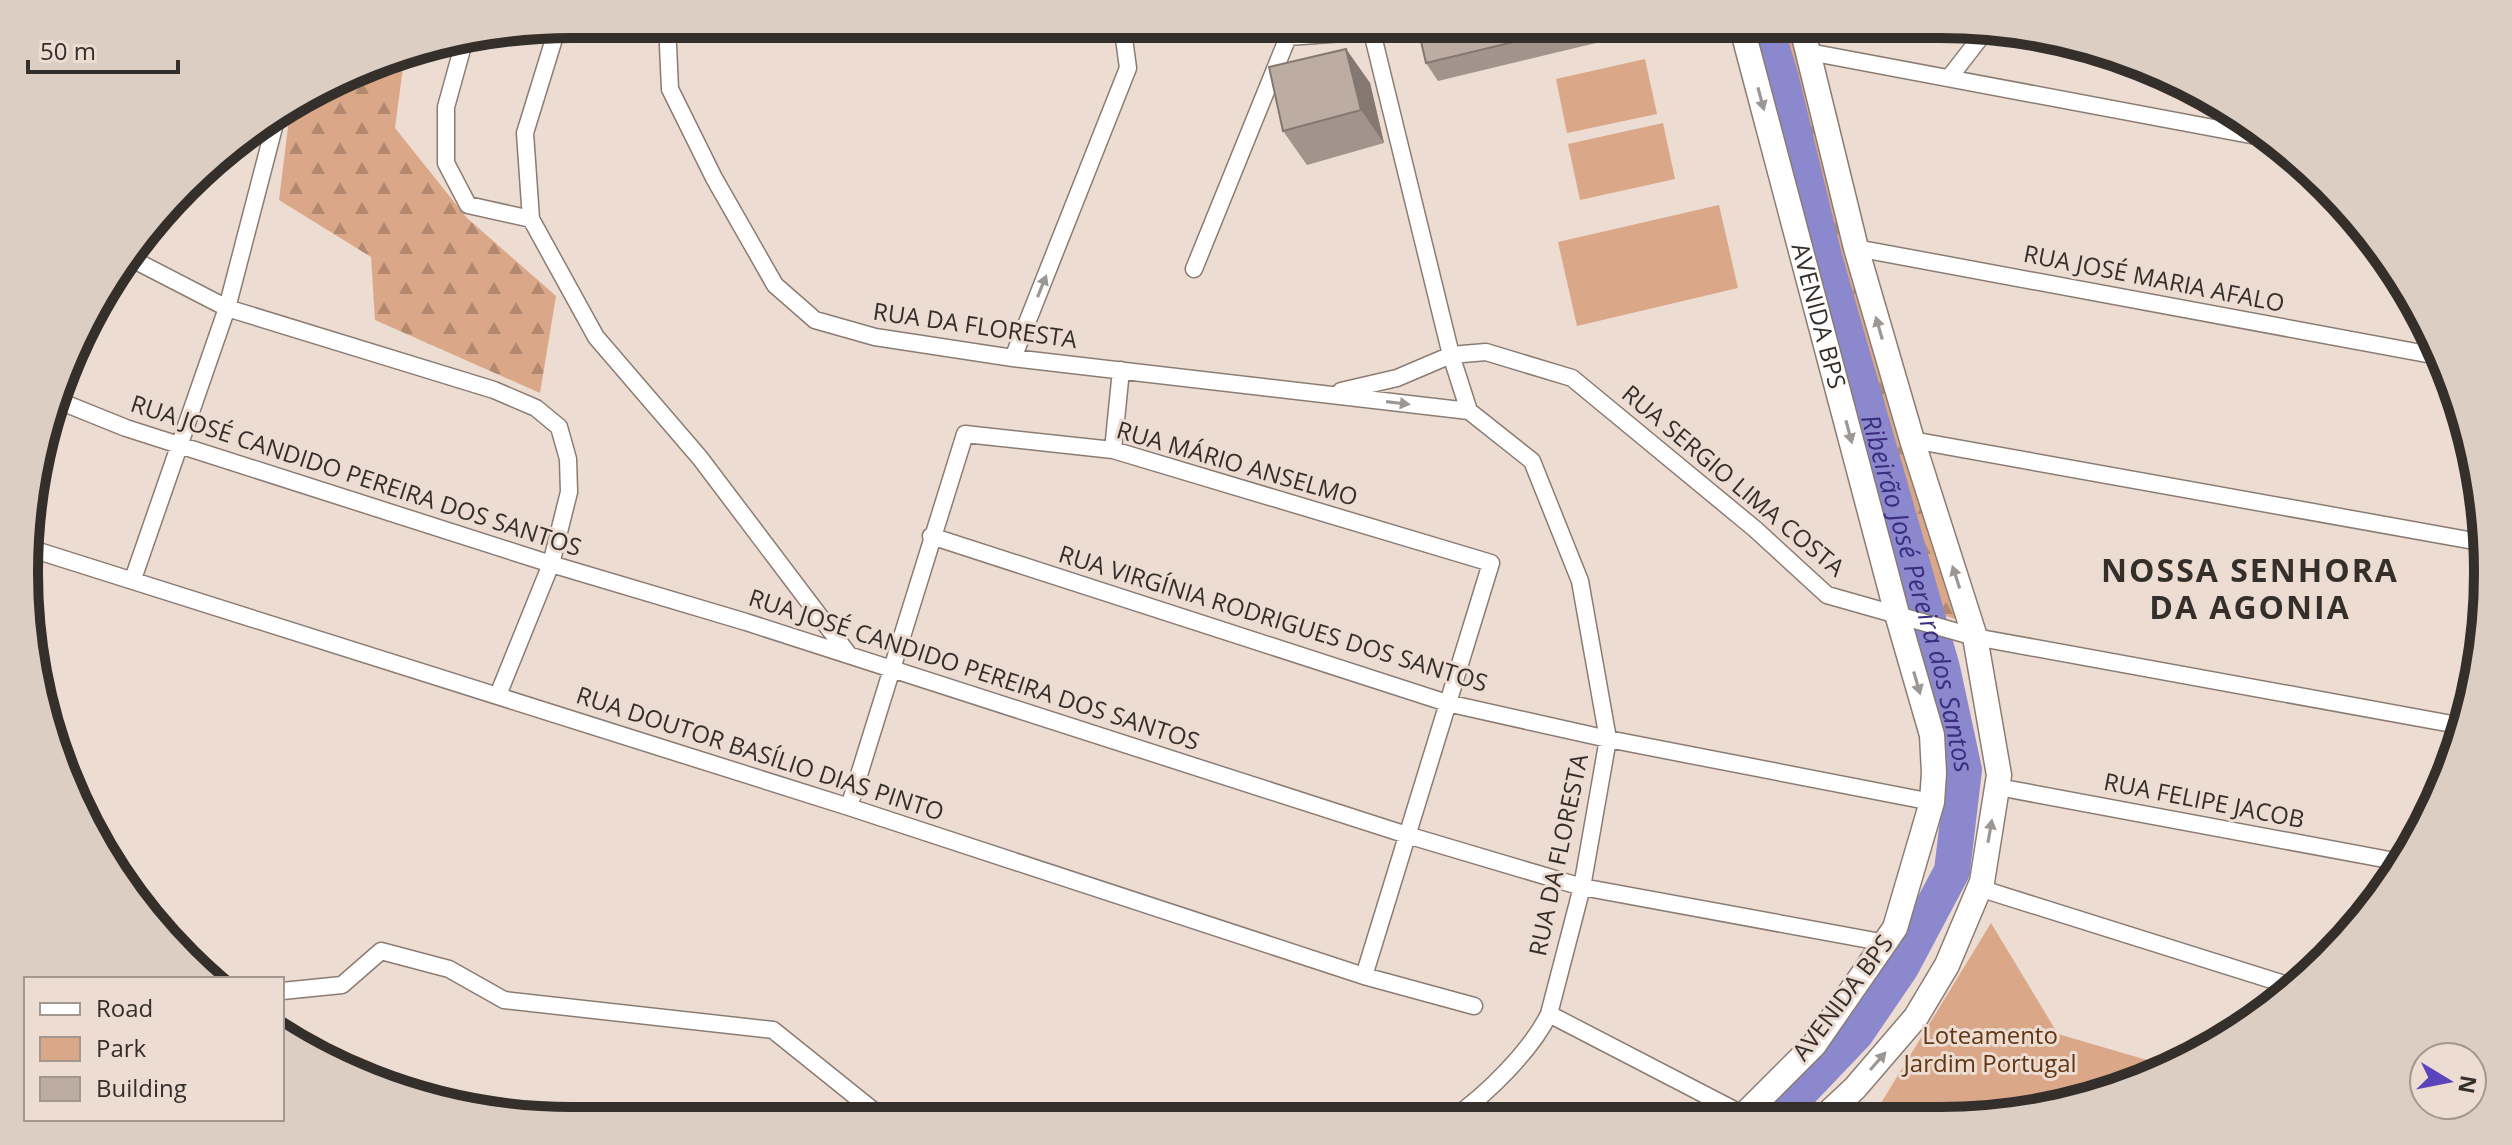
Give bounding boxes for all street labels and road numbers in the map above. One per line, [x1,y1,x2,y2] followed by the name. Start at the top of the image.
[2021,236,2288,319] street label: RUA JOSÉ MARIA AFALO
[1785,239,1855,392] street label: AVENIDA BPS
[871,294,1080,355] street label: RUA DA FLORESTA
[1615,377,1853,584] street label: RUA SERGIO LIMA COSTA
[127,386,586,563] street label: RUA JOSÉ CANDIDO PEREIRA DOS SANTOS
[1113,412,1362,513] street label: RUA MÁRIO ANSELMO
[1055,536,1492,699] street label: RUA VIRGÍNIA RODRIGUES DOS SANTOS
[745,580,1204,757] street label: RUA JOSÉ CANDIDO PEREIRA DOS SANTOS
[572,677,948,828] street label: RUA DOUTOR BASÍLIO DIAS PINTO
[1520,750,1595,959] street label: RUA DA FLORESTA
[2101,764,2307,835] street label: RUA FELIPE JACOB
[1784,927,1900,1067] street label: AVENIDA BPS

